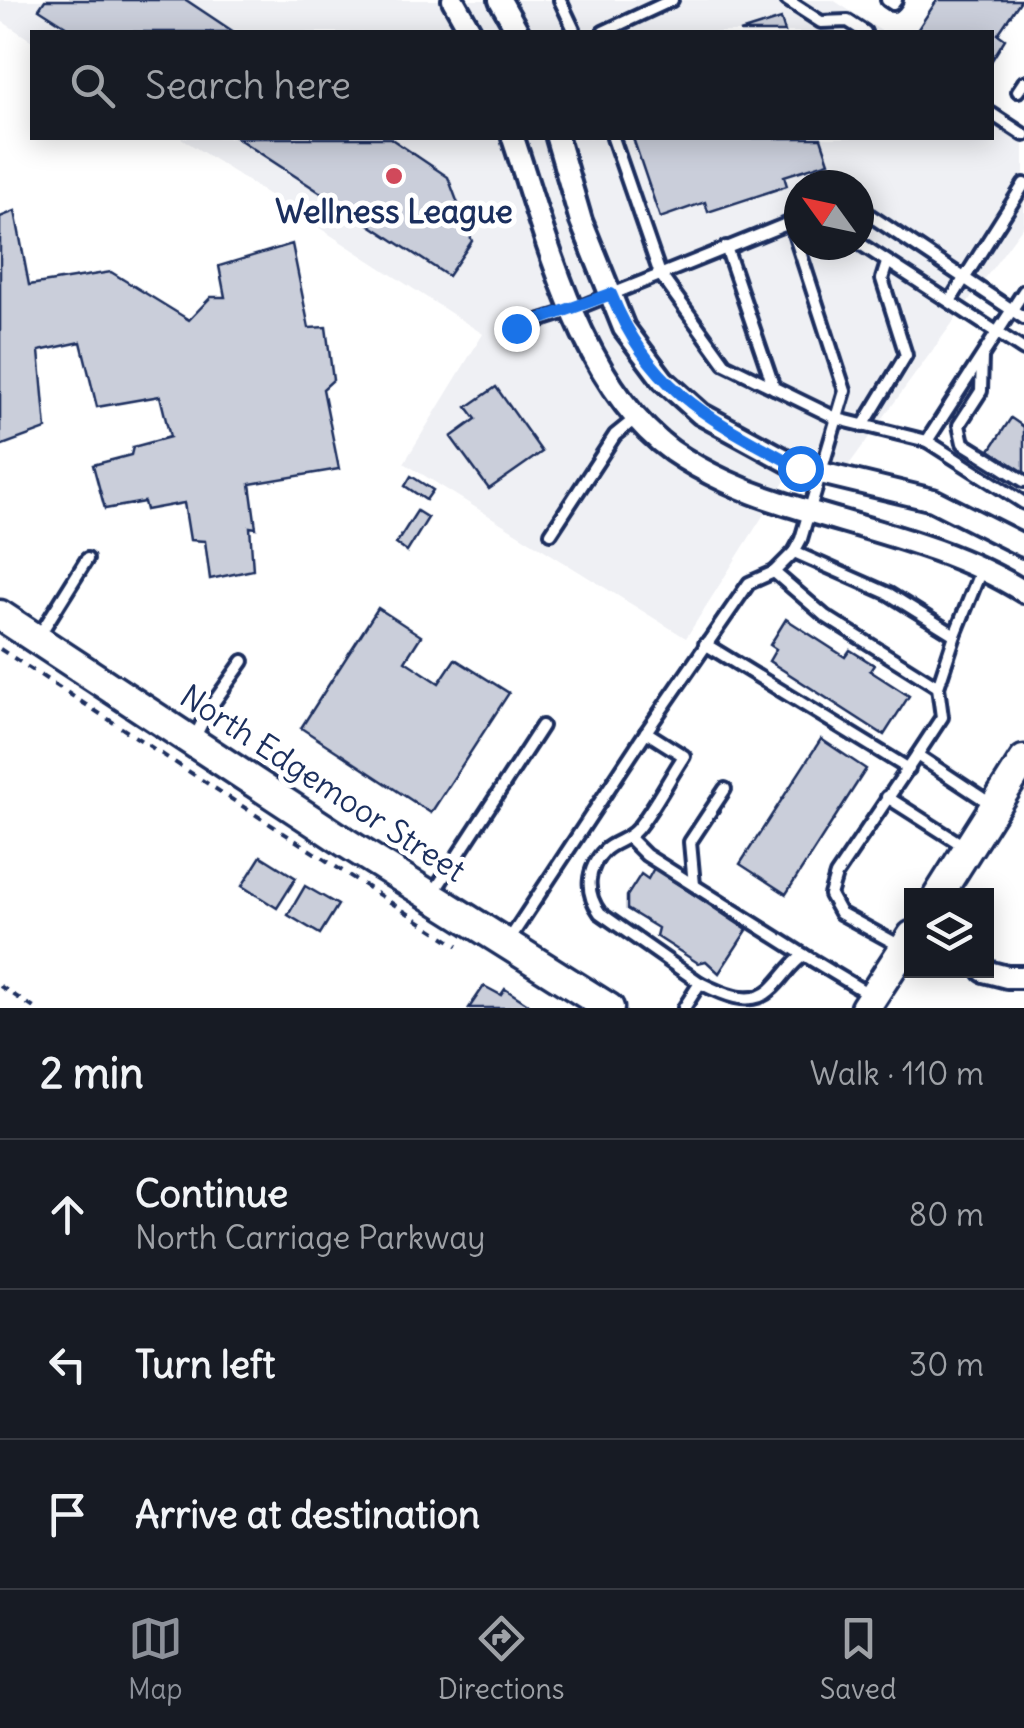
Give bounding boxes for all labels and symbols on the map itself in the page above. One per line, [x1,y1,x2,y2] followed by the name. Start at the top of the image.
[383,165,405,187] marker: Wellness League
[784,170,874,260] north arrow
[275,191,513,232] place label: Wellness League
[494,306,540,352] route end
[778,446,824,492] route start
[173,675,474,891] street label: North Edgemoor Street

